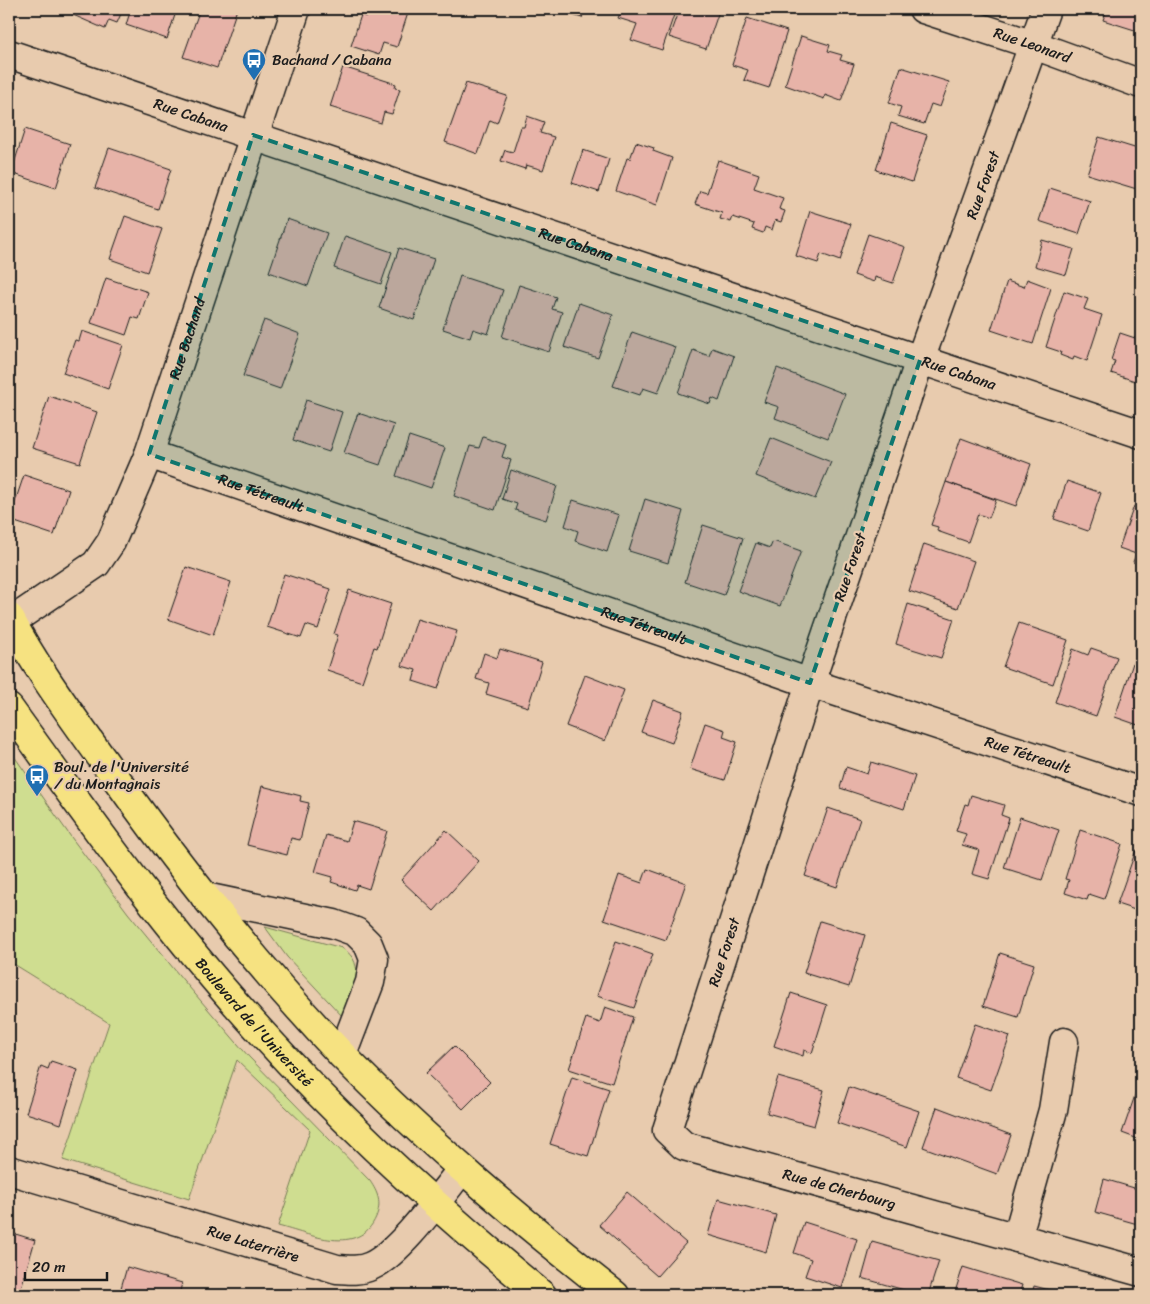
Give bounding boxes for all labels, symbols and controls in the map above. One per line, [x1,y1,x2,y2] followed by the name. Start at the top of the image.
[990,20,1076,71] street label: Rue Leonard
[241,47,267,81] bus stop icon: Bachand / Cabana
[272,47,392,73] place label: Bachand / Cabana
[150,91,232,140] street label: Rue Cabana
[959,146,1008,223] street label: Rue Forest
[535,220,617,269] street label: Rue Cabana
[161,293,213,383] street label: Rue Bachand
[918,348,1000,398] street label: Rue Cabana
[215,466,308,520] street label: Rue Tétreault
[826,528,874,605] street label: Rue Forest
[598,599,691,653] street label: Rue Tétreault
[981,728,1075,781] street label: Rue Tétreault
[54,754,189,797] place label: Boul. de l'Université / du Montagnais
[24,763,50,797] bus stop icon: Boul. de l'Université / du Montagnais
[701,913,748,990] street label: Rue Forest
[189,952,320,1094] street label: Boulevard de l'Université
[780,1161,899,1217] street label: Rue de Cherbourg
[204,1217,302,1270] street label: Rue Laterrière
[25,1249,108,1281] scale bar
[32,1254,66,1280] text: 20 m

